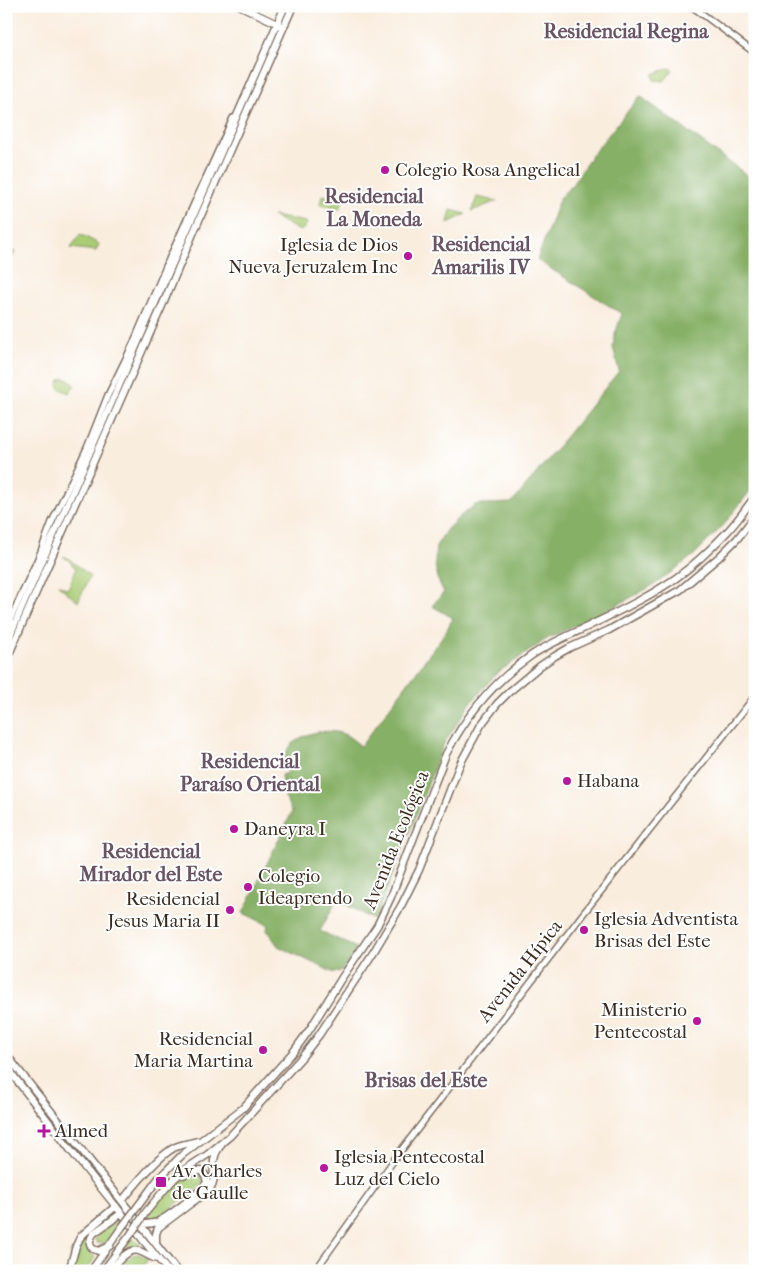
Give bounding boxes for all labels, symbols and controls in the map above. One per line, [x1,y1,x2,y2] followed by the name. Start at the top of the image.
[543,20,709,43] district label: Residencial Regina
[395,159,580,181] place label: Colegio Rosa Angelical
[379,164,391,176] marker: Colegio Rosa Angelical
[324,185,424,231] district label: Residencial La Moneda
[430,233,531,279] district label: Residencial Amarilis IV
[229,234,398,278] place label: Iglesia de Dios Nueva Jeruzalem Inc
[402,250,414,262] marker: Iglesia de Dios Nueva Jeruzalem Inc
[180,750,320,796] district label: Residencial Paraíso Oriental
[358,767,434,913] street label: Avenida Ecológica
[577,770,640,792] place label: Habana
[561,775,573,787] marker: Habana
[244,818,326,840] place label: Daneyra I
[228,823,240,835] marker: Daneyra I
[79,840,222,886] district label: Residencial Mirador del Este
[258,865,353,909] place label: Colegio Ideaprendo
[242,881,254,893] marker: Colegio Ideaprendo
[105,888,220,932] place label: Residencial Jesus Maria II
[224,904,236,916] marker: Residencial Jesus Maria II
[594,908,739,952] place label: Iglesia Adventista Brisas del Este
[473,915,567,1027] street label: Avenida Hípica
[578,924,590,936] marker: Iglesia Adventista Brisas del Este
[594,999,687,1043] place label: Ministerio Pentecostal
[691,1015,703,1027] marker: Ministerio Pentecostal
[134,1028,253,1072] place label: Residencial Maria Martina
[257,1044,269,1056] marker: Residencial Maria Martina
[365,1069,488,1092] district label: Brisas del Este
[54,1120,109,1142] place label: Almed
[37,1124,51,1138] marker: Almed
[334,1146,485,1190] place label: Iglesia Pentecostal Luz del Cielo
[171,1160,262,1204] place label: Av. Charles de Gaulle
[318,1162,330,1174] marker: Iglesia Pentecostal Luz del Cielo
[154,1175,168,1189] marker: Av. Charles de Gaulle

